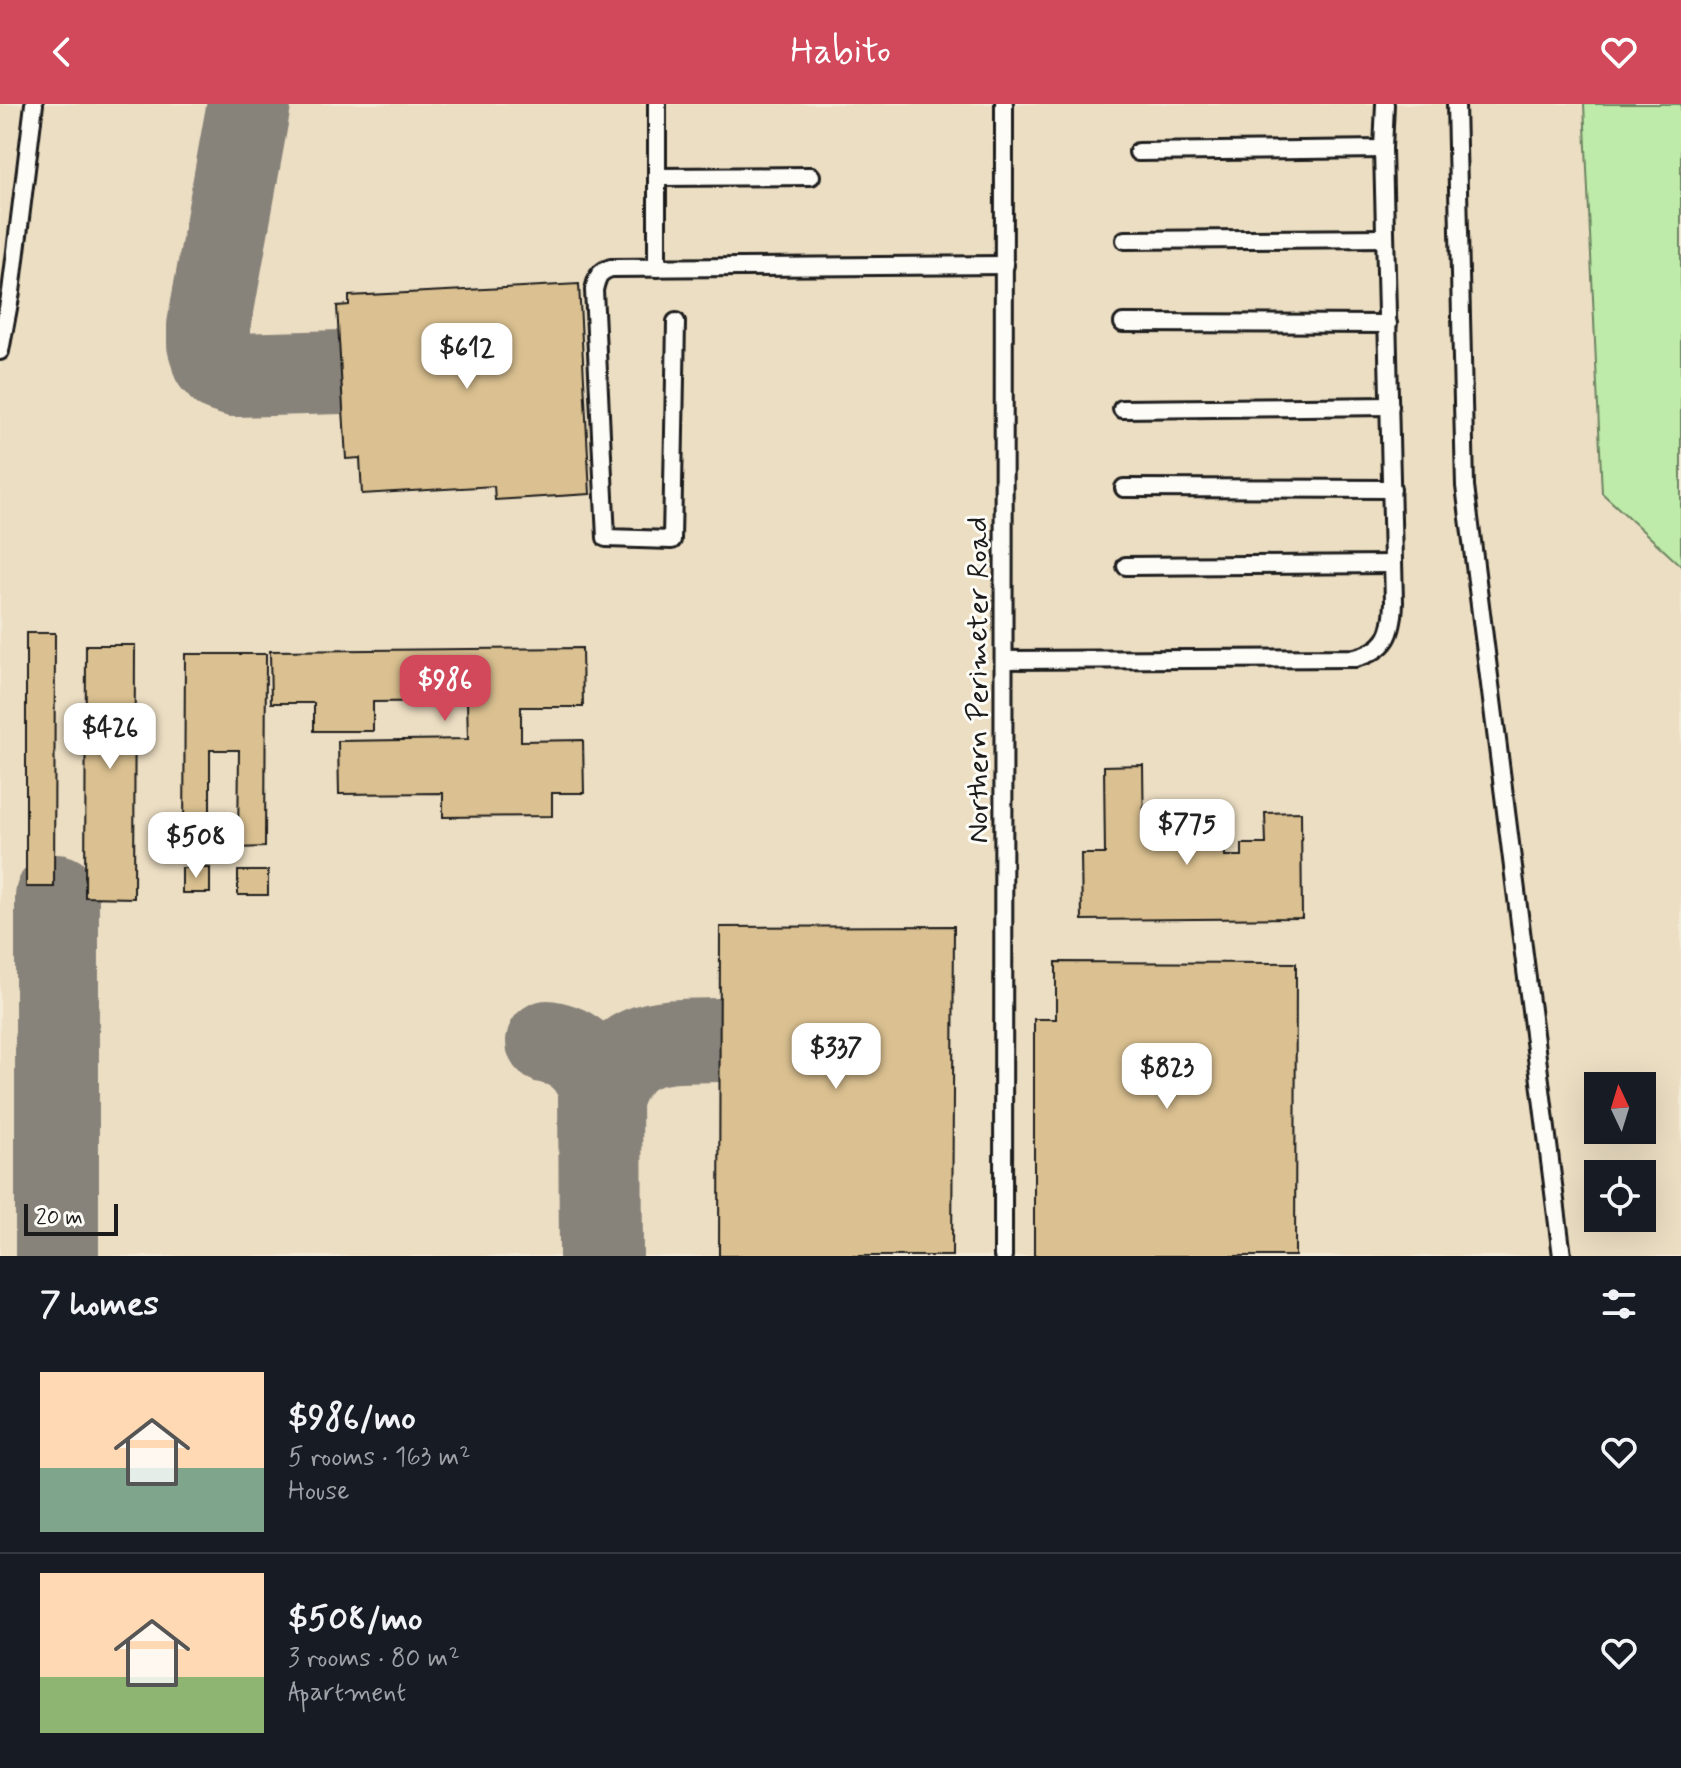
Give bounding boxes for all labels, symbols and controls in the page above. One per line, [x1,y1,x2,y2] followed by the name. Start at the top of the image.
[790,29,891,76] text: Habito
[40,30,84,74] icon: back
[1597,30,1641,74] icon: heart
[420,323,514,391] pin: $612
[439,332,495,366] text: $612
[959,517,998,843] street label: Northern Perimeter Road
[398,655,492,723] pin: $986
[418,664,472,698] text: $986
[63,703,157,771] pin: $426
[82,712,138,746] text: $426
[1140,799,1234,867] pin: $775
[1158,808,1216,842] text: $775
[149,812,243,880] pin: $508
[166,821,226,855] text: $508
[789,1023,883,1091] pin: $337
[810,1032,862,1066] text: $337
[1120,1043,1214,1111] pin: $823
[1140,1052,1194,1086] text: $823
[1584,1072,1656,1144] north arrow
[1584,1072,1656,1232] map controls
[1584,1160,1656,1232] button: locate
[24,1200,118,1236] scale bar
[36,1204,83,1232] text: 20 m
[40,1282,159,1327] text: 7 homes
[1597,1282,1641,1326] icon: filters
[288,1396,416,1441] text: $986/mo
[104,1404,200,1500] icon: home
[1597,1430,1641,1474] icon: heart
[288,1441,471,1475] text: 5 rooms · 163 m²
[288,1475,349,1509] text: House
[288,1597,423,1642] text: $508/mo
[104,1605,200,1701] icon: home
[1597,1631,1641,1675] icon: heart
[288,1642,460,1676] text: 3 rooms · 80 m²
[288,1676,406,1710] text: Apartment

